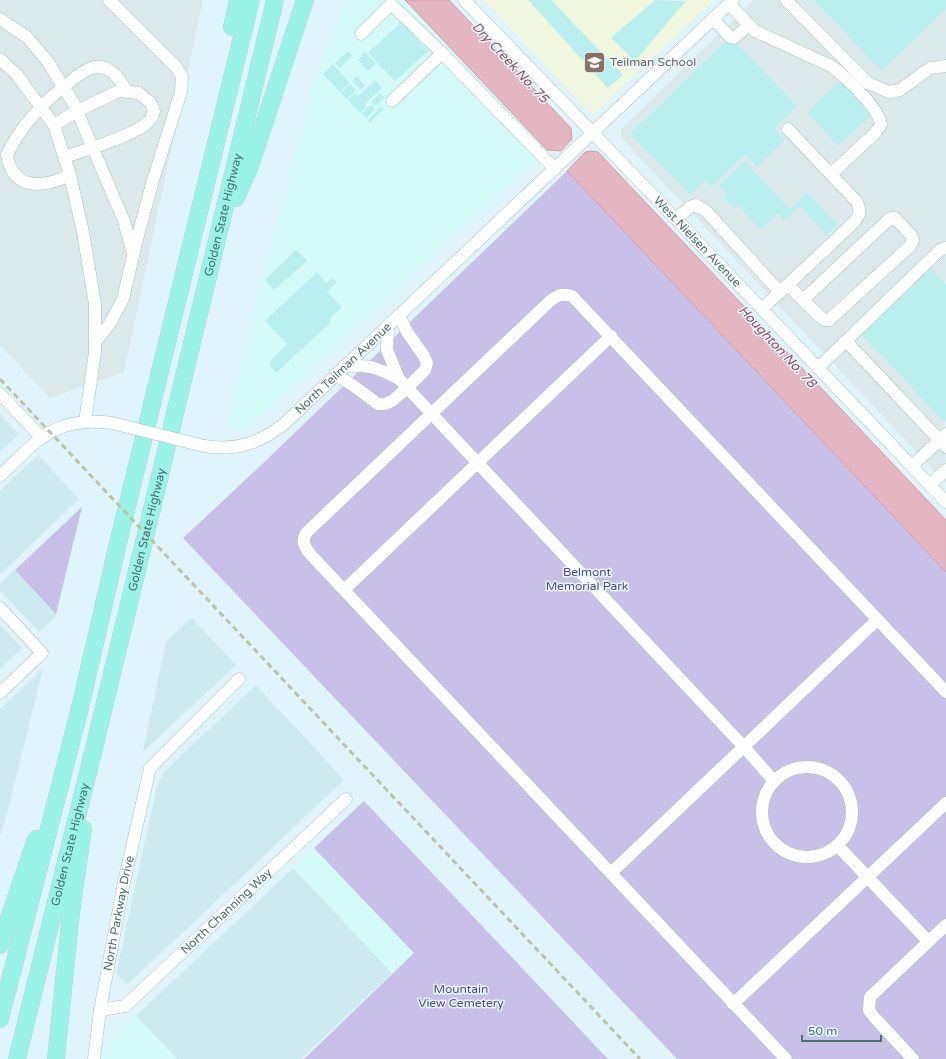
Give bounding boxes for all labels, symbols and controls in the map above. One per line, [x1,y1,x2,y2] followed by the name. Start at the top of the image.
[469,19,553,108] water label: Dry Creek No. 75
[582,49,608,75] school or university icon: Teilman School
[610,55,696,69] place label: Teilman School
[201,151,245,278] street label: Golden State Highway
[651,193,744,290] street label: West Nielsen Avenue
[735,302,820,392] water label: Houghton No. 78
[292,319,394,417] street label: North Teilman Avenue
[125,466,169,593] street label: Golden State Highway
[546,565,629,593] park label: Belmont Memorial Park
[48,781,92,907] street label: Golden State Highway
[100,854,137,972] street label: North Parkway Drive
[178,865,275,957] street label: North Channing Way
[418,982,504,1010] park label: Mountain View Cemetery
[802,1017,881,1043] scale bar
[808,1024,837,1038] text: 50 m

